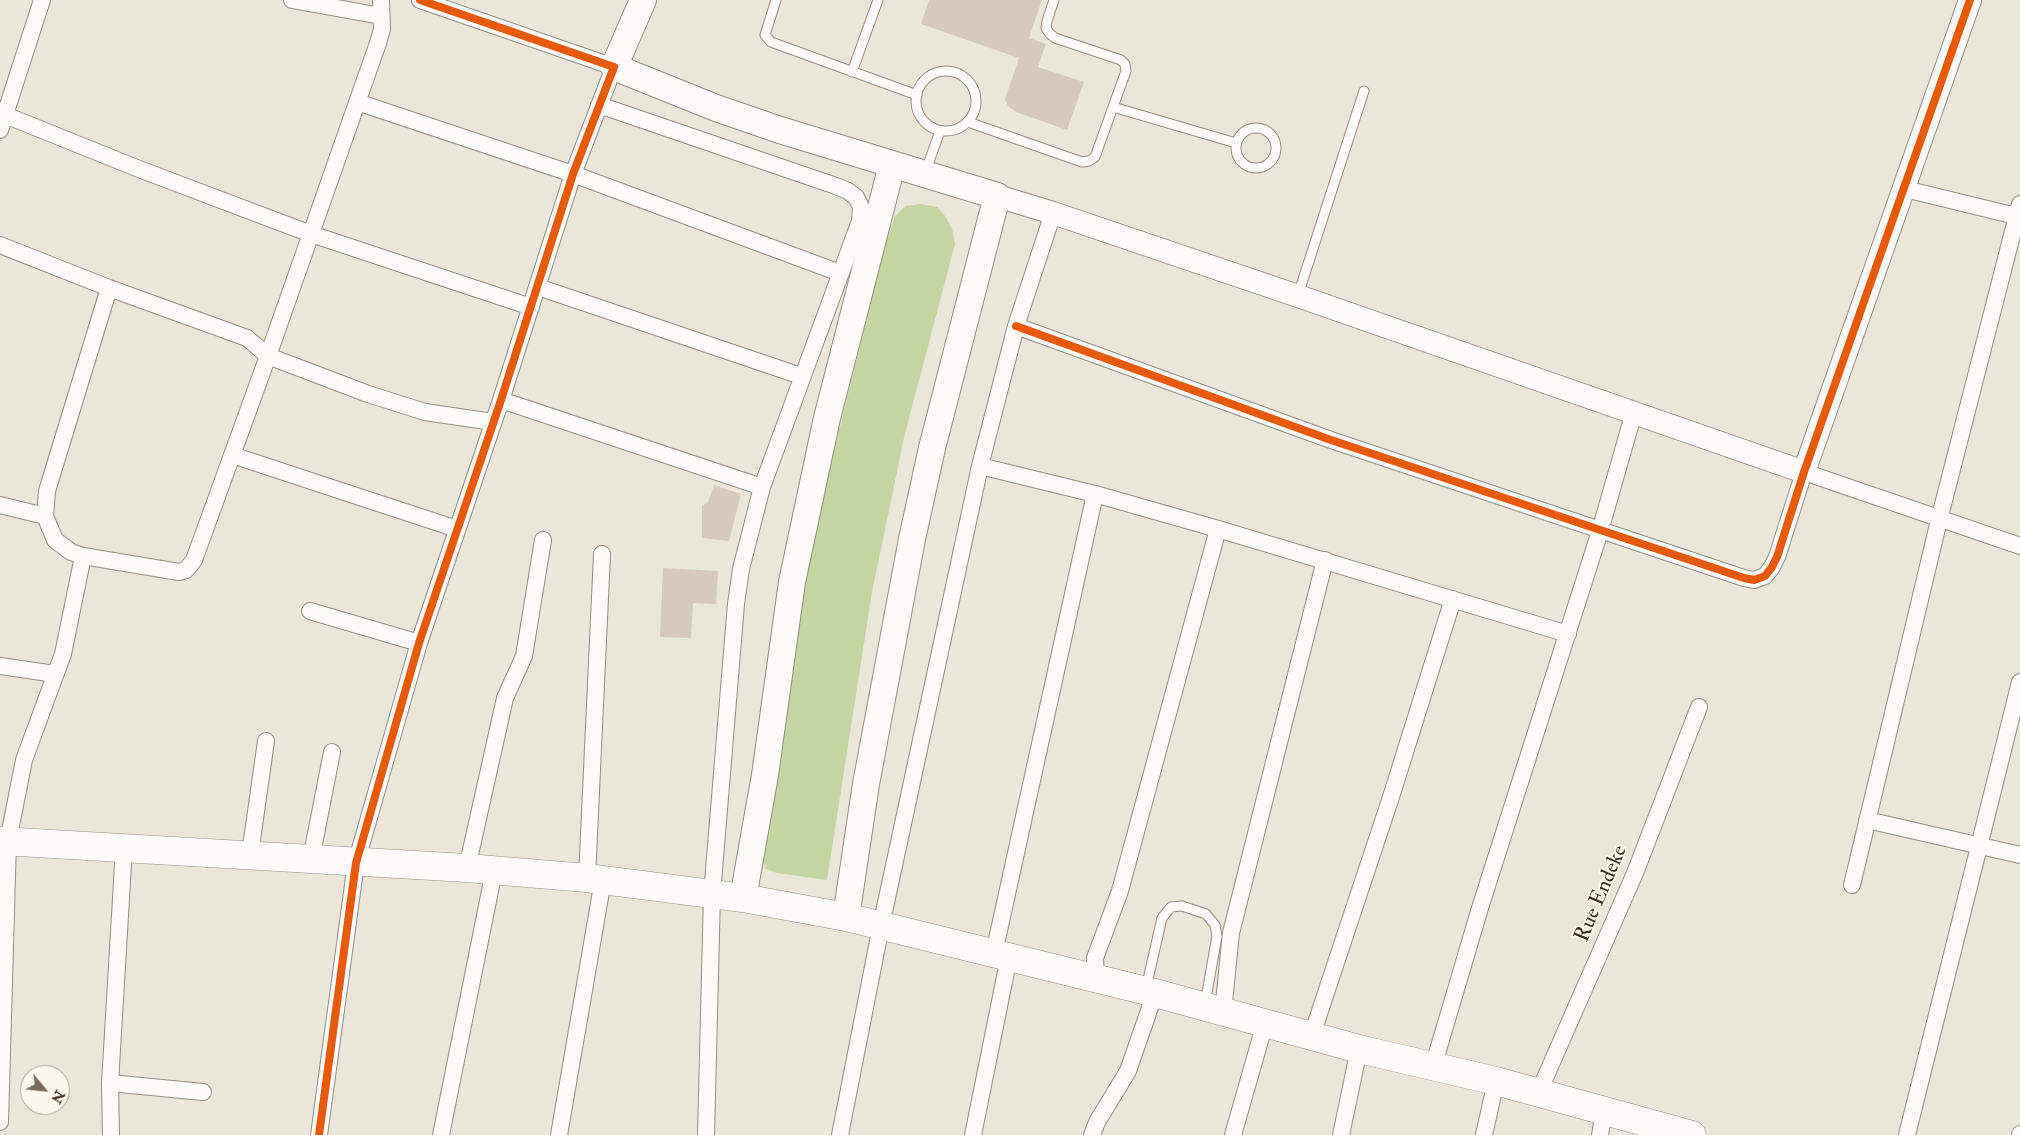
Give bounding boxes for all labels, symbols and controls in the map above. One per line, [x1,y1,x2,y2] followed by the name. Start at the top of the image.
[1570,842,1634,946] street label: Rue Endeke
[20,1065,70,1115] north arrow
[47,1087,68,1106] text: N

